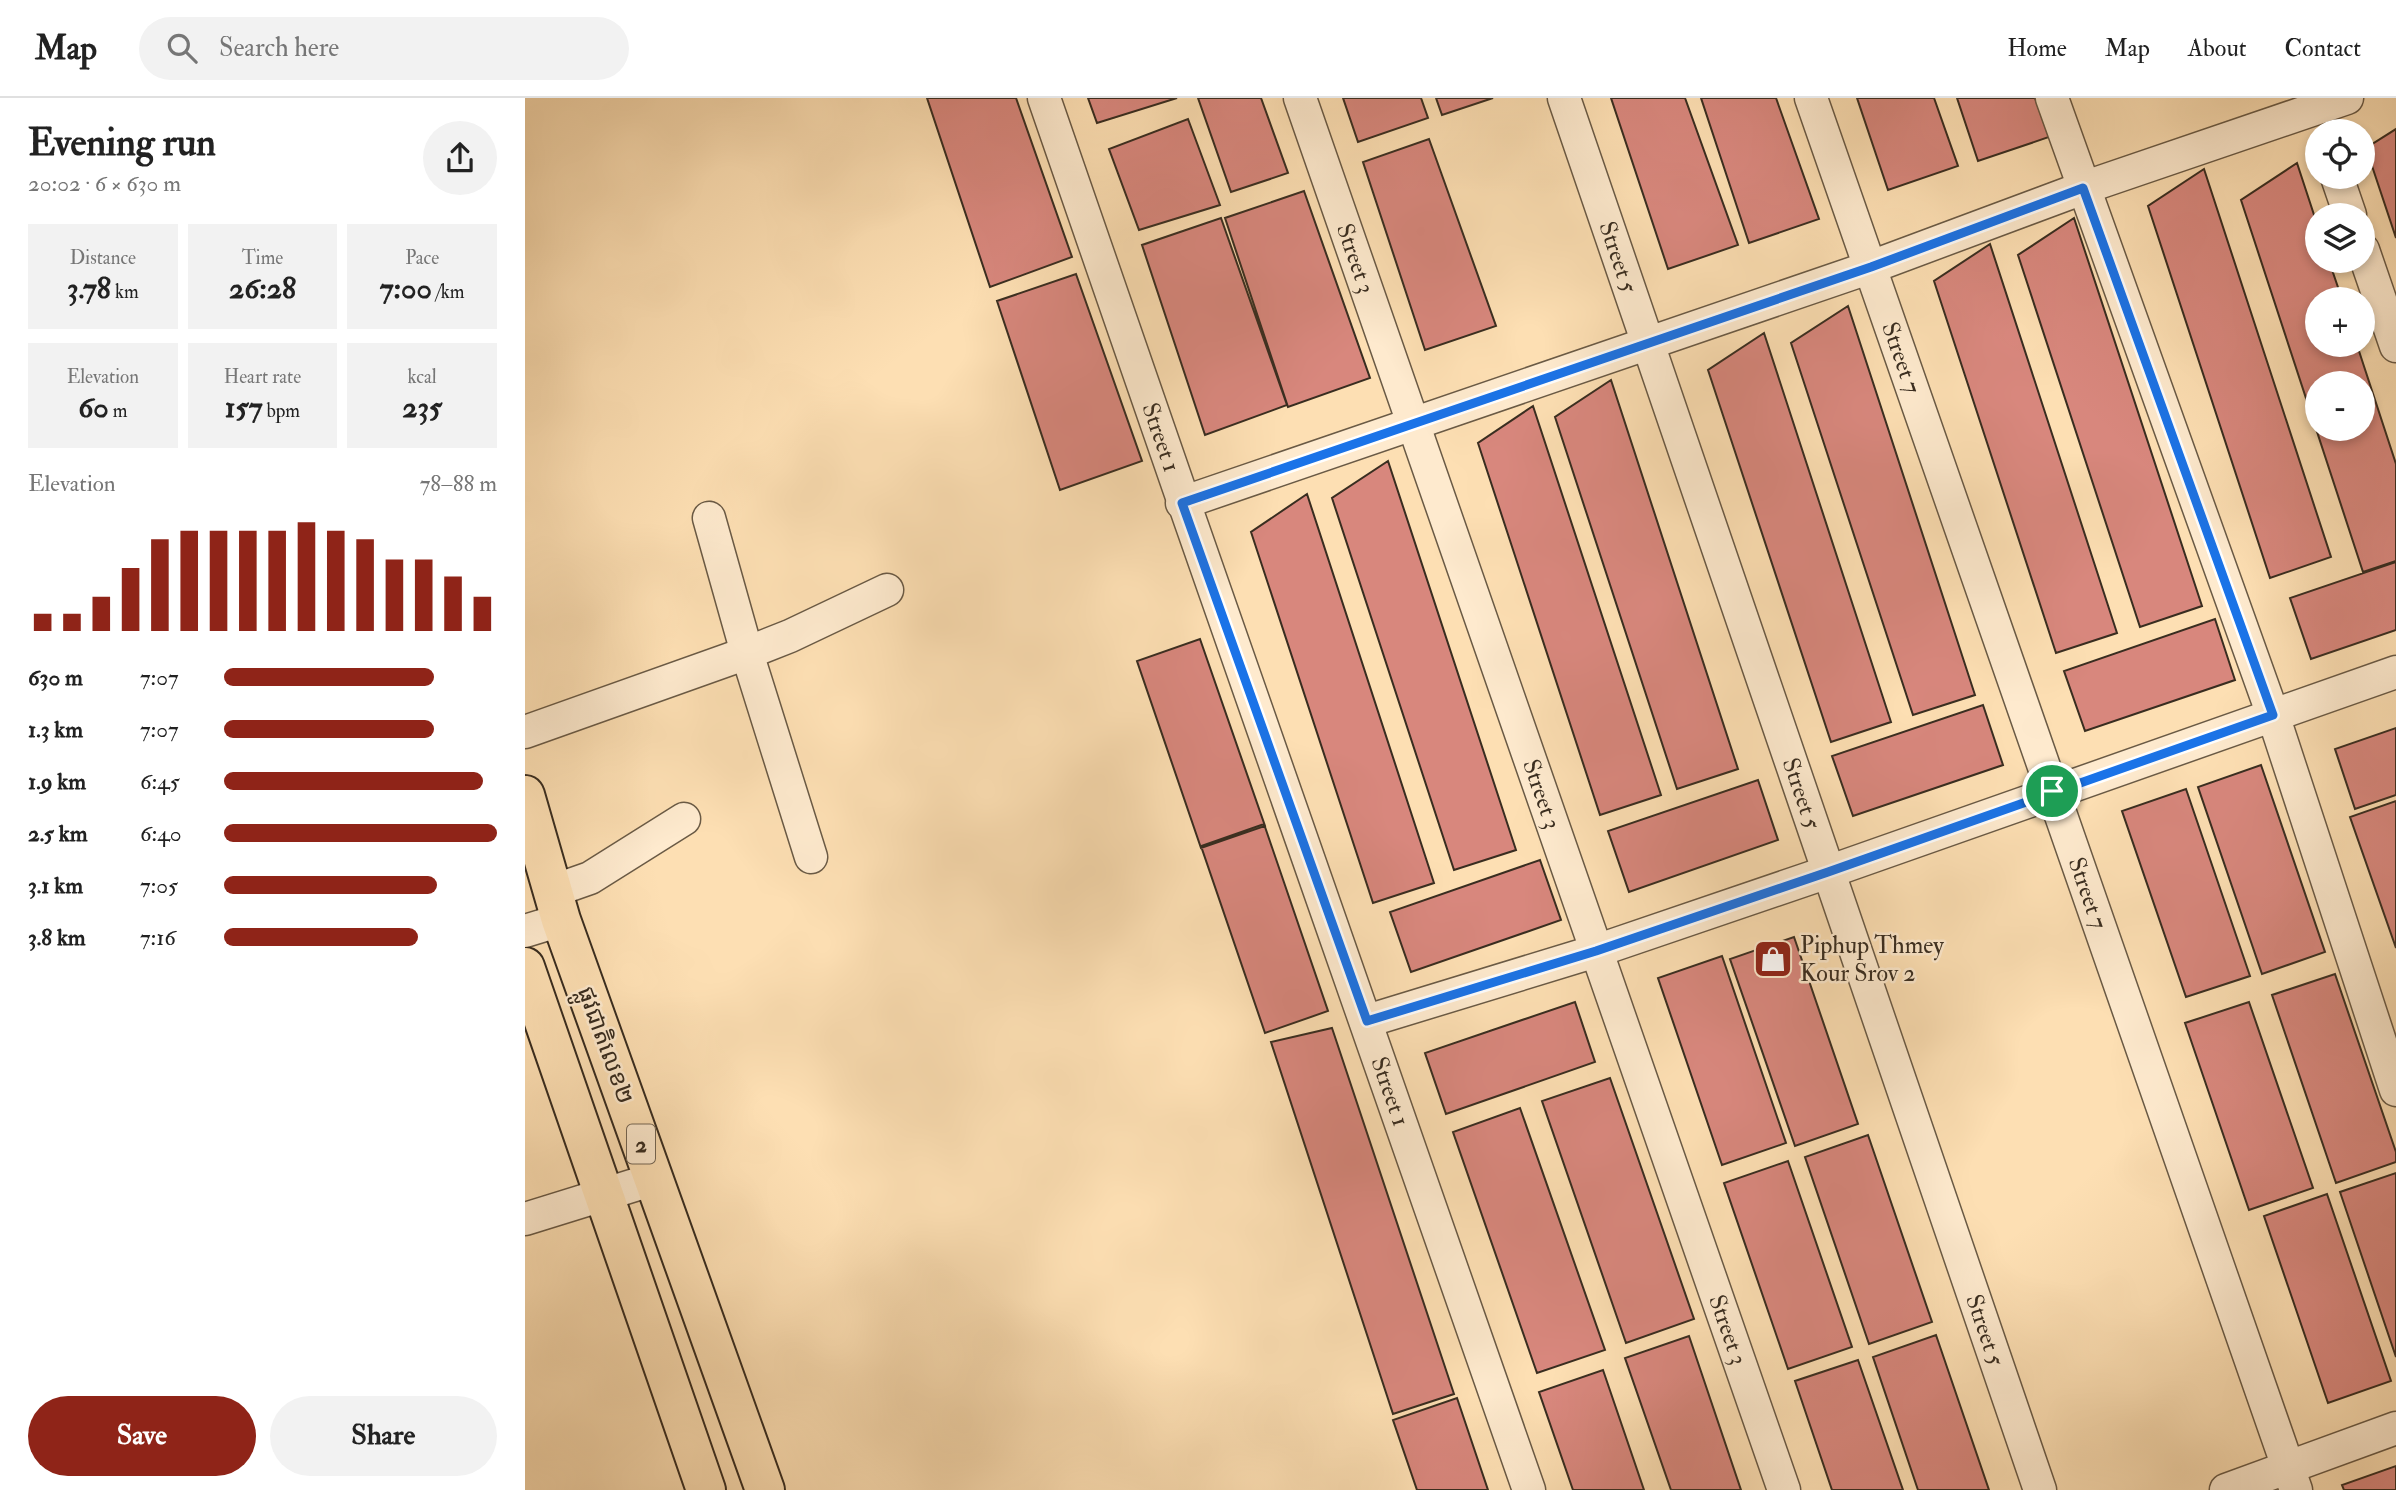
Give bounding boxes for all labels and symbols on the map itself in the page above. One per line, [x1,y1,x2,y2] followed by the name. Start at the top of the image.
[1591,217,1645,297] street label: Street 5
[1329,220,1382,298] street label: Street 3
[1874,318,1928,398] street label: Street 7
[1134,399,1187,476] street label: Street 1
[1775,754,1828,834] street label: Street 5
[1515,755,1568,833] street label: Street 3
[2022,761,2082,821] pin
[2061,853,2114,933] street label: Street 7
[1800,930,1944,989] place label: Piphup Thmey Kour Srov 2
[1752,938,1794,980] shop icon: Piphup Thmey Kour Srov 2
[564,982,641,1110] street label: ផ្លូវជាតិលេខ២
[1363,1053,1416,1130] street label: Street 1
[627,1124,655,1163] road number: 2
[1958,1290,2012,1370] street label: Street 5
[1701,1291,1754,1369] street label: Street 3

